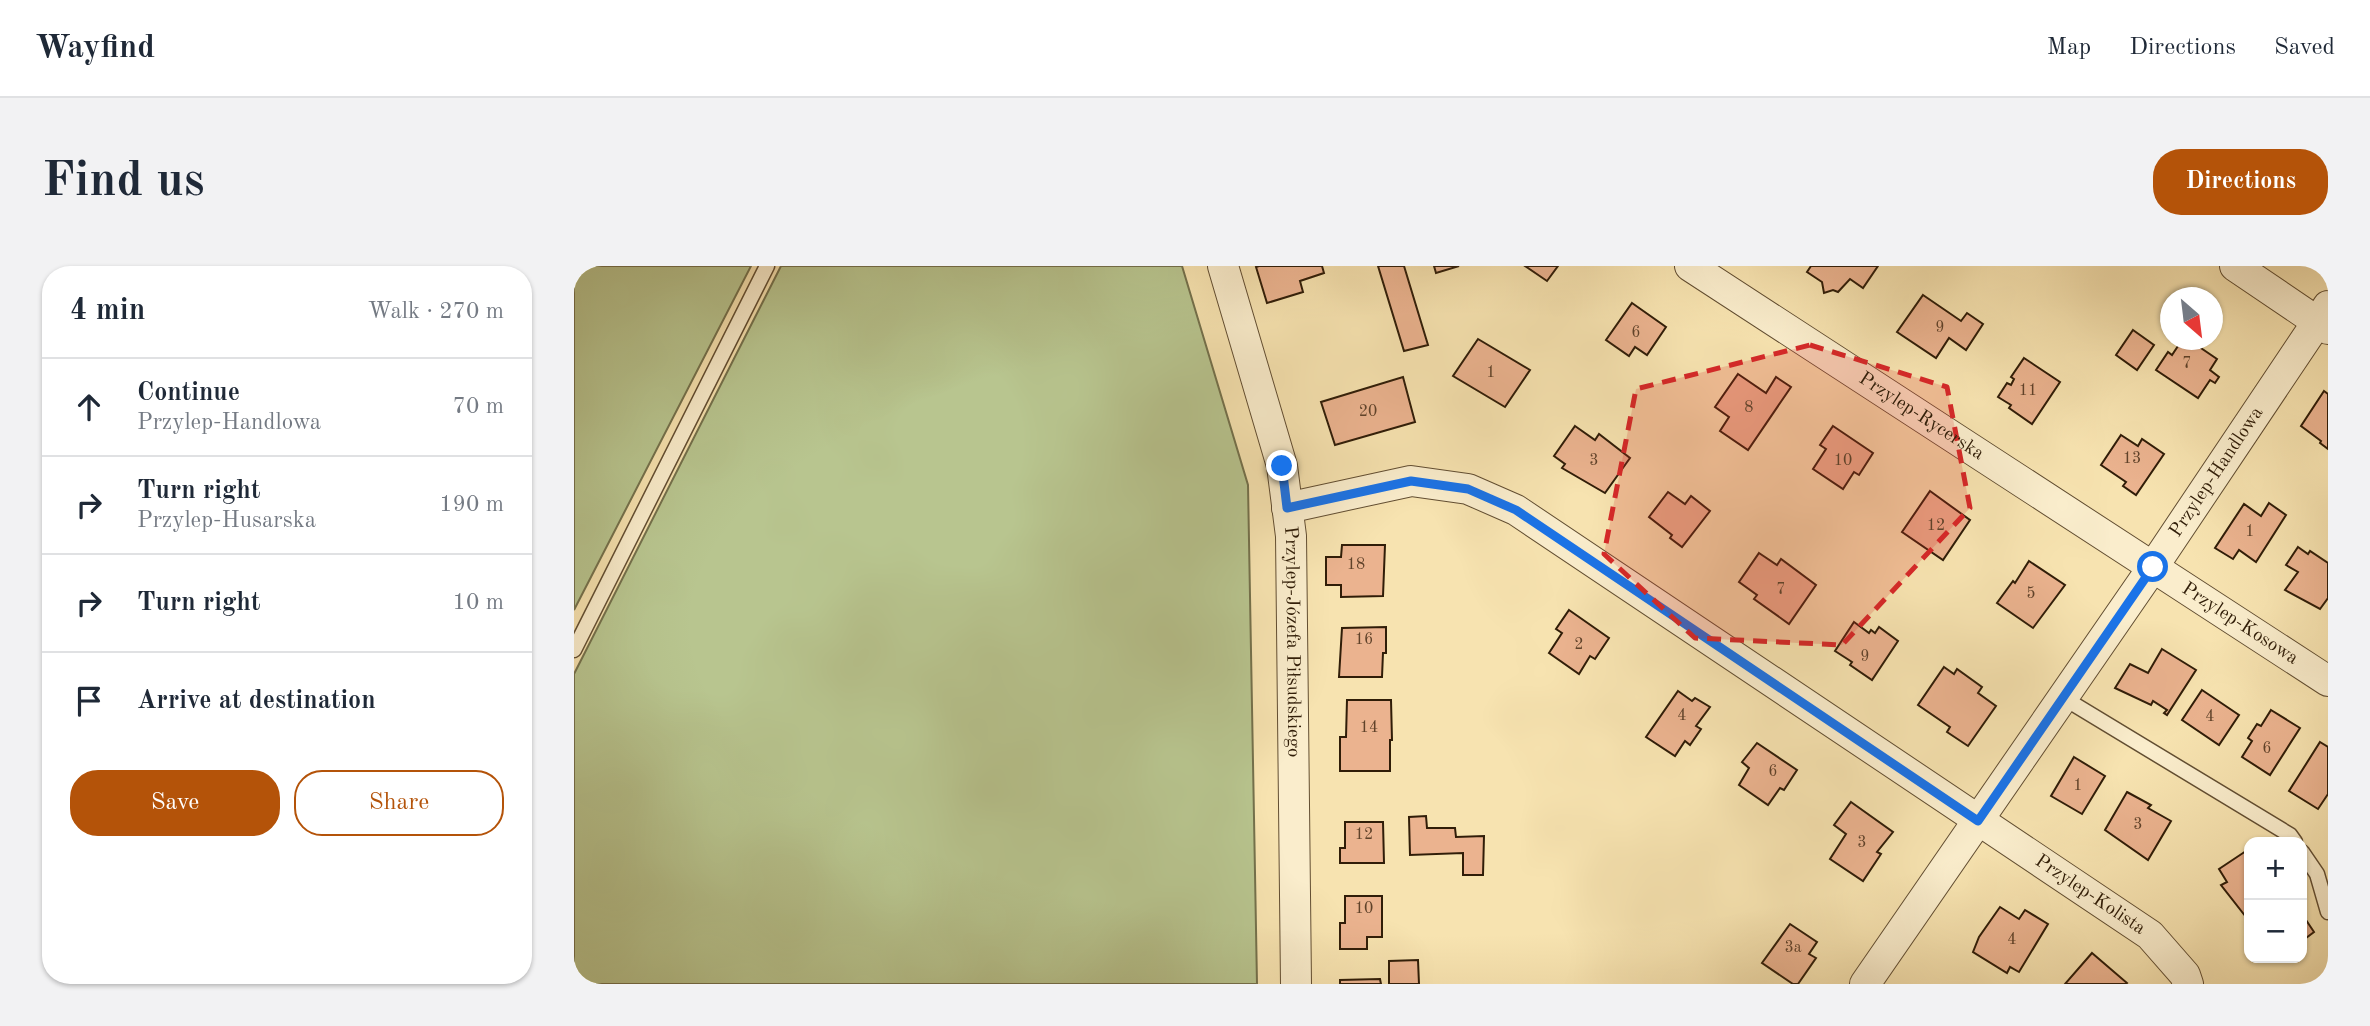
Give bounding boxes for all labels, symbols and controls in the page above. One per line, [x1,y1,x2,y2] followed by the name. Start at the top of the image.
[35,32,155,65] text: Wayfind
[2047,36,2091,60] text: Map
[2129,36,2236,60] text: Directions
[2274,36,2335,60] text: Saved
[2153,149,2328,215] button: Directions
[42,158,205,207] text: Find us
[2160,287,2223,350] north arrow
[70,296,145,326] text: 4 min
[368,300,504,323] text: Walk · 270 m
[1935,320,1945,336] house number: 9
[1631,325,1641,341] house number: 6
[2182,356,2192,372] house number: 7
[1486,365,1496,381] house number: 1
[1855,369,1988,464] street label: Przylep-Rycerska
[137,380,240,406] text: Continue
[2019,383,2037,399] house number: 11
[70,388,108,426] icon: ahead
[453,395,504,418] text: 70 m
[1744,400,1754,416] house number: 8
[2166,403,2267,541] street label: Przylep-Handlowa
[1359,404,1377,420] house number: 20
[137,411,321,434] text: Przylep-Handlowa
[1266,450,1297,481] route end
[2123,451,2141,467] house number: 13
[1589,453,1599,469] house number: 3
[1834,453,1852,469] house number: 10
[137,478,260,504] text: Turn right
[70,486,108,524] icon: right
[439,493,504,516] text: 190 m
[137,509,316,532] text: Przylep-Husarska
[1927,518,1945,534] house number: 12
[2245,524,2255,540] house number: 1
[1280,525,1303,758] street label: Przylep-Józefa Piłsudskiego
[2137,551,2168,582] route start
[1347,557,1365,573] house number: 18
[2178,579,2302,669] street label: Przylep-Kosowa
[1776,582,1786,598] house number: 7
[70,584,108,622] icon: right
[2026,586,2036,602] house number: 5
[137,590,260,616] text: Turn right
[453,591,504,614] text: 10 m
[1355,632,1373,648] house number: 16
[1574,637,1584,653] house number: 2
[1860,649,1870,665] house number: 9
[70,682,108,720] icon: arrive
[137,688,376,714] text: Arrive at destination
[1677,708,1687,724] house number: 4
[2205,709,2215,725] house number: 4
[1360,720,1378,736] house number: 14
[2262,741,2272,757] house number: 6
[1768,764,1778,780] house number: 6
[70,770,280,836] button: Save
[294,770,504,836] button: Share
[2073,778,2083,794] house number: 1
[2133,817,2143,833] house number: 3
[1355,827,1373,843] house number: 12
[1857,835,1867,851] house number: 3
[2244,837,2307,963] map controls
[2244,837,2307,900] button: +
[2032,851,2149,939] street label: Przylep-Kolista
[2244,900,2307,963] button: −
[1355,901,1373,917] house number: 10
[2007,932,2017,948] house number: 4
[1784,940,1802,956] house number: 3a

